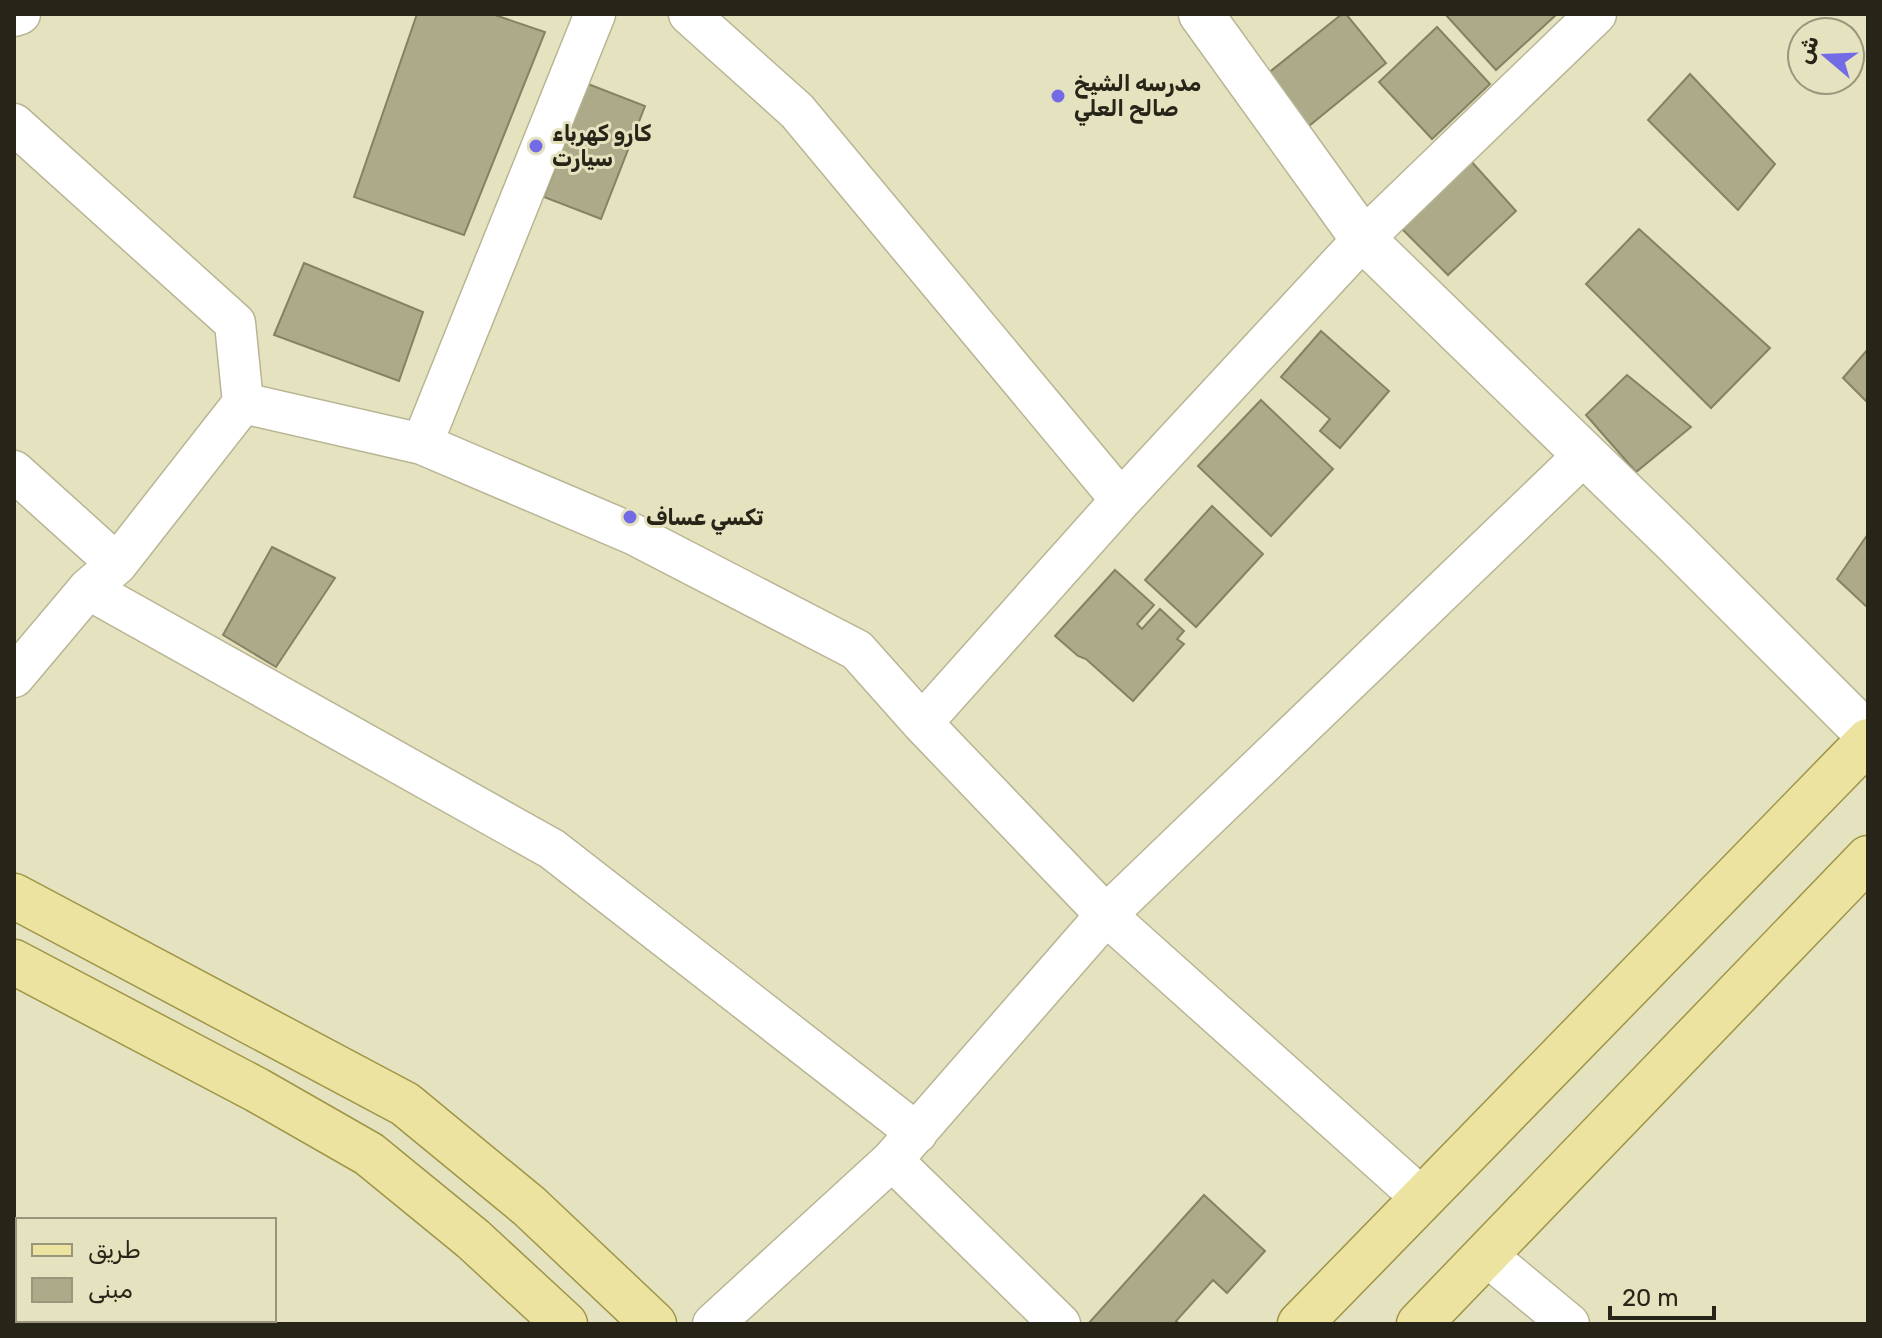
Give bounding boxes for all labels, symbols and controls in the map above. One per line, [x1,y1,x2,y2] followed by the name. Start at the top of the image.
[1786,16,1866,96] north arrow
[1790,32,1825,67] text: ش
[1074,70,1201,126] place label: مدرسه الشيخ صالح العلي
[1049,87,1067,105] marker: مدرسه الشيخ صالح العلي
[552,120,651,172] place label: كارو كهرباء سيارت
[527,137,545,155] marker: كارو كهرباء سيارت
[646,504,764,535] place label: تكسي عساف
[621,508,639,526] marker: تكسي عساف
[16,1218,276,1322] legend
[88,1236,141,1264] text: طريق
[1610,1270,1714,1320] scale bar
[88,1276,133,1304] text: مبنى
[1622,1284,1679,1312] text: 20 m

